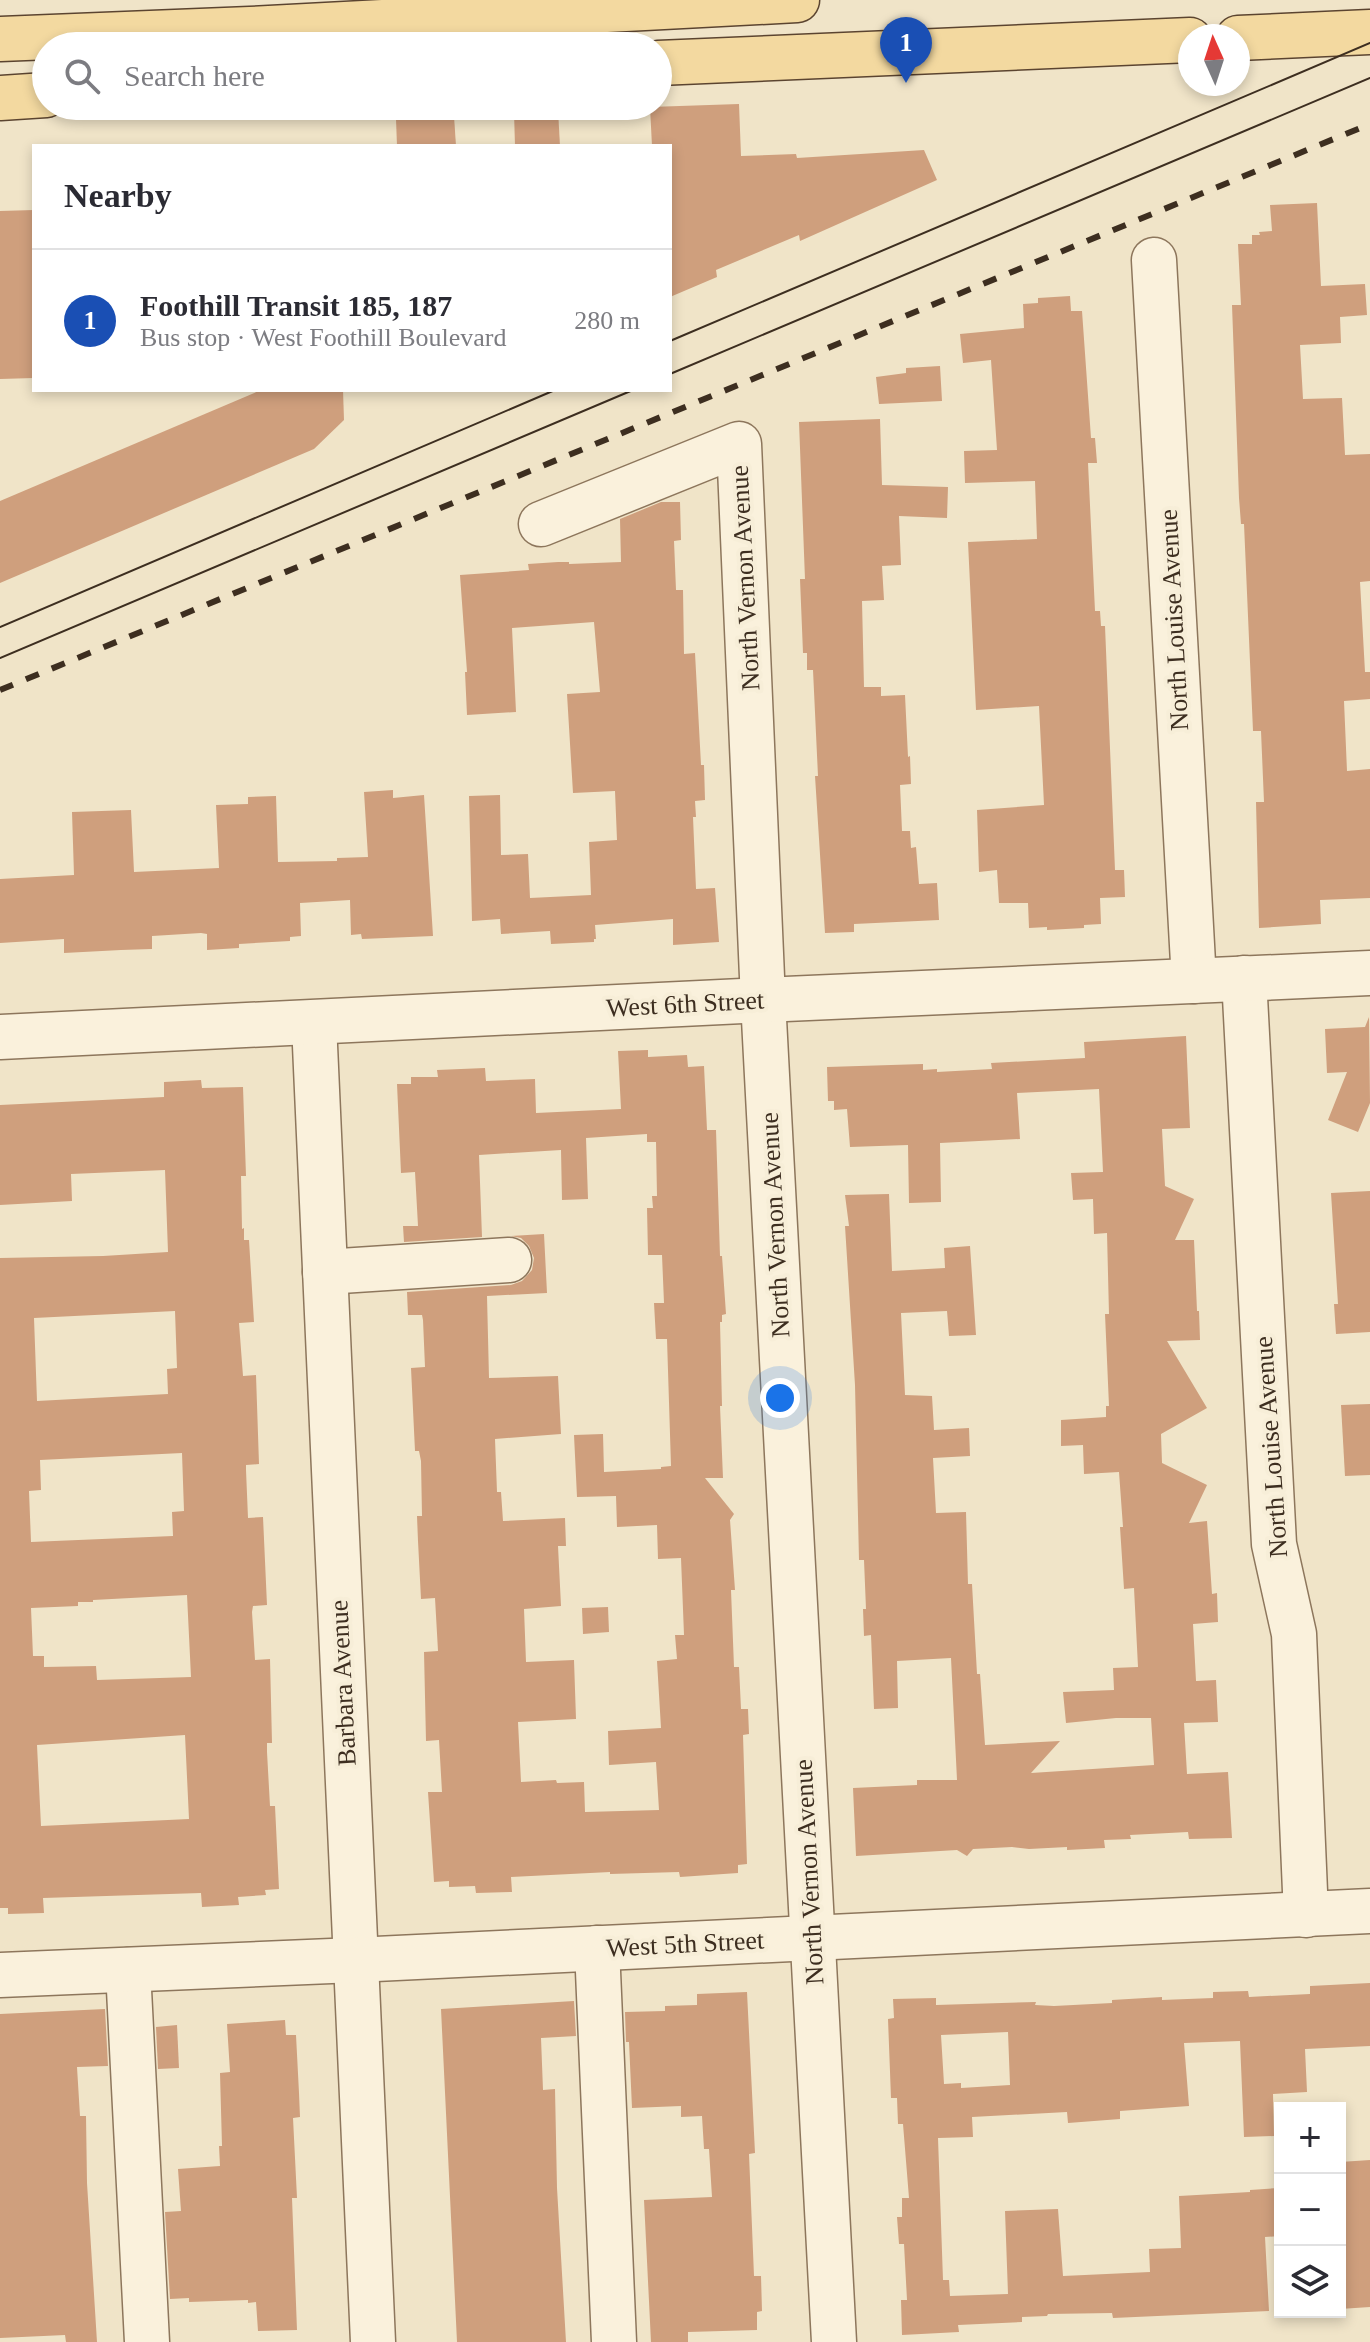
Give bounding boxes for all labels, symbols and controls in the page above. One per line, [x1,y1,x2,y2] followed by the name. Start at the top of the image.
[880,17,932,83] pin: 1
[1178,24,1250,96] north arrow
[32,32,672,120] search box
[60,54,104,98] icon: search
[124,59,265,92] text: Search here
[64,177,172,214] text: Nearby
[140,289,452,322] text: Foothill Transit 185, 187
[84,306,97,335] text: 1
[574,306,640,335] text: 280 m
[140,323,507,352] text: Bus stop · West Foothill Boulevard
[725,465,765,691] street label: North Vernon Avenue
[1154,508,1194,732] street label: North Louise Avenue
[605,985,766,1023] street label: West 6th Street
[755,1112,795,1338] street label: North Vernon Avenue
[1249,1335,1293,1559] street label: North Louise Avenue
[760,1378,800,1418] your location
[324,1599,362,1767] street label: Barbara Avenue
[789,1759,829,1985] street label: North Vernon Avenue
[605,1925,766,1963] street label: West 5th Street
[1274,2102,1346,2318] map controls
[1274,2102,1346,2174] button: +
[1274,2174,1346,2246] button: −
[1274,2246,1346,2318] button: layers

